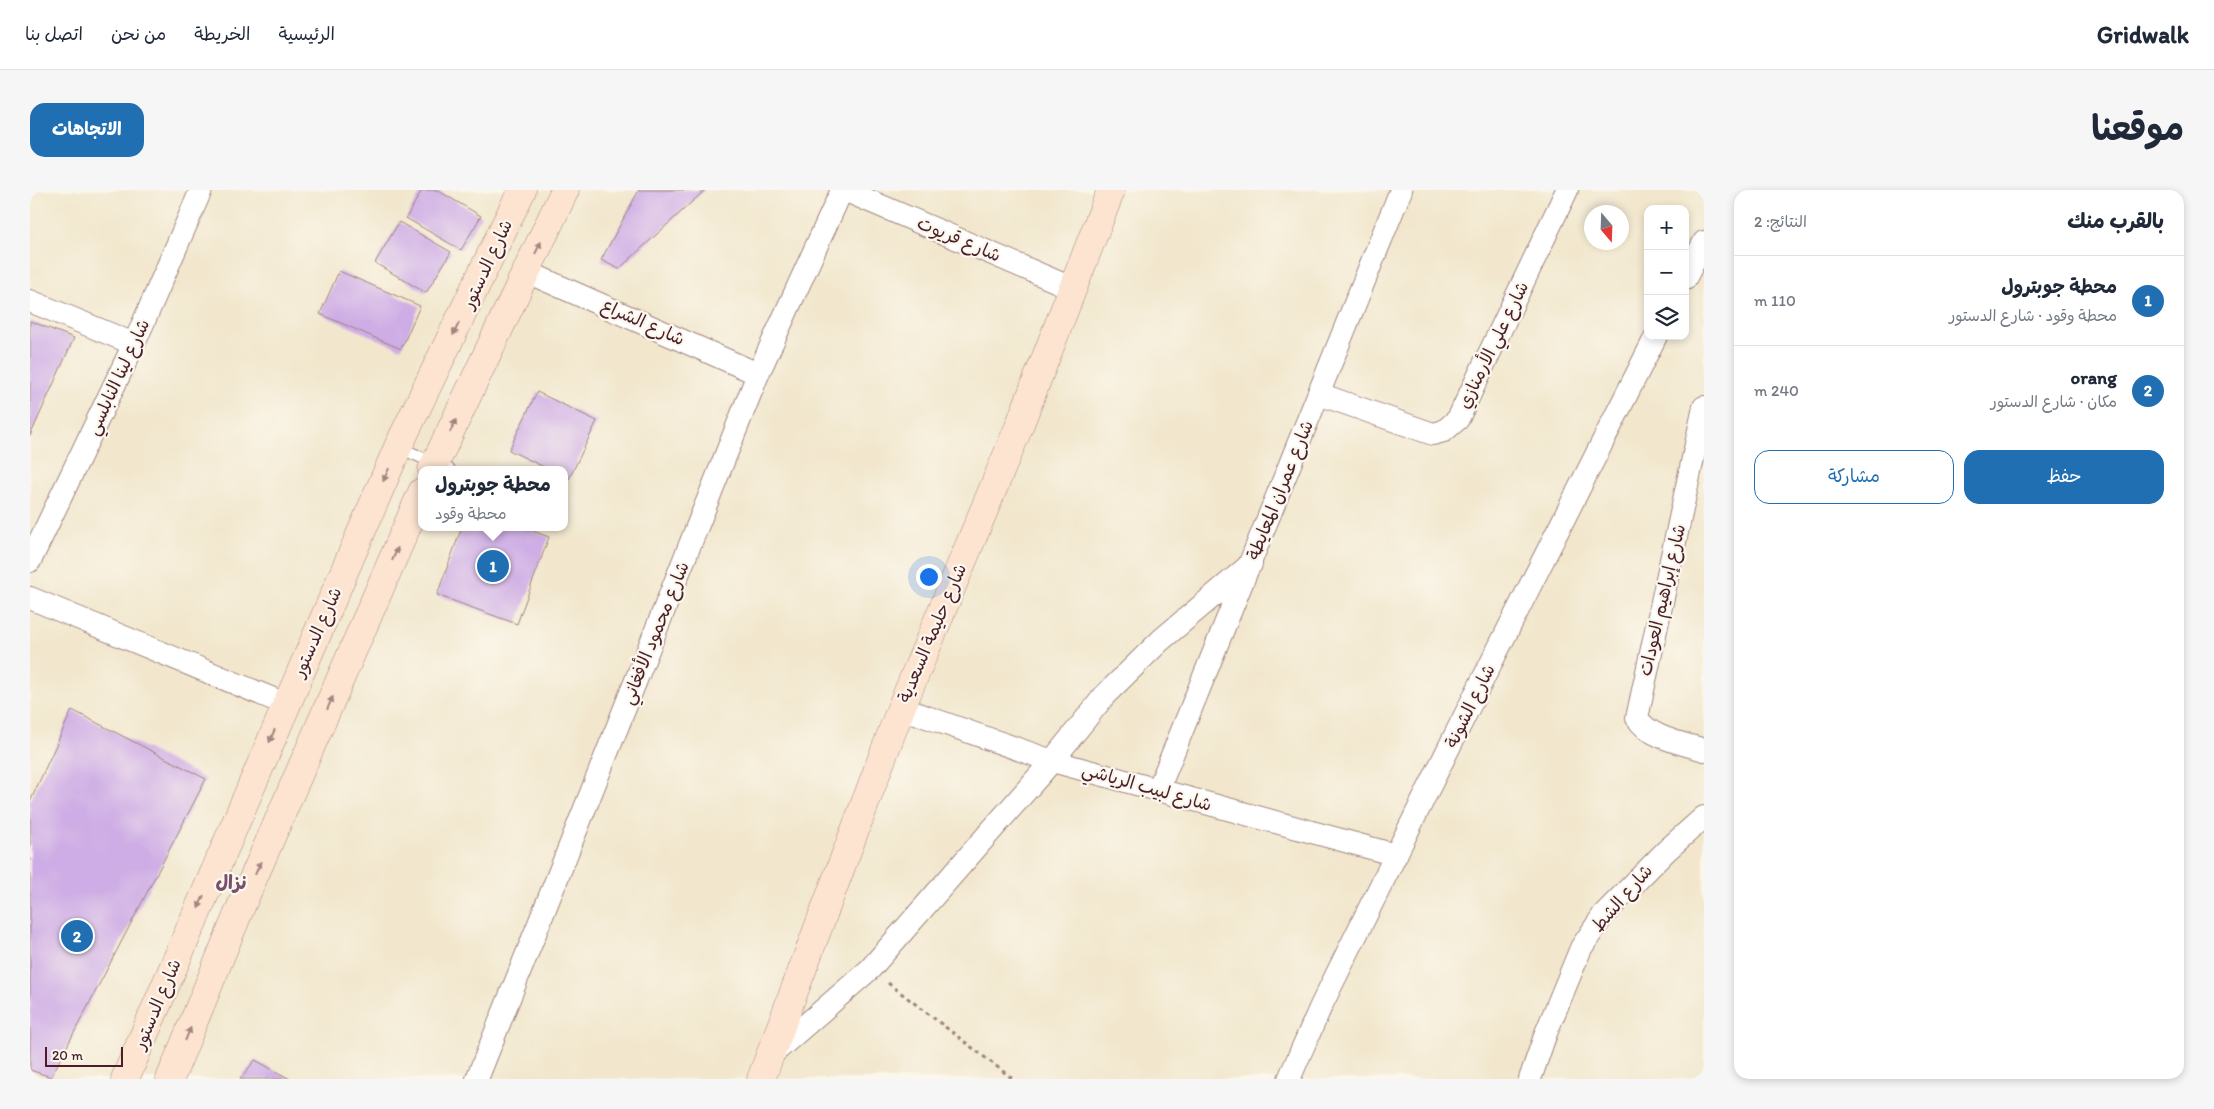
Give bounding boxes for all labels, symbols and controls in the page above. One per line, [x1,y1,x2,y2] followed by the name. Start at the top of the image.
[2097,20,2189,49] text: Gridwalk
[25,23,83,45] text: اتصل بنا
[111,23,166,45] text: من نحن
[194,23,251,45] text: الخريطة
[279,23,335,45] text: الرئيسية
[30,103,144,157] button: الاتجاهات
[2091,107,2184,149] text: موقعنا
[1584,205,1629,250] north arrow
[1644,205,1689,340] map controls
[1644,205,1689,250] button: +
[2067,208,2164,233] text: بالقرب منك
[914,212,1004,267] street label: شارع قريوت
[1754,212,1807,231] text: النتائج: 2
[456,216,518,314] street label: شارع الدستور
[534,241,542,255] one-way arrow
[1644,250,1689,295] button: −
[2001,275,2117,298] text: محطة جوبترول
[1452,277,1538,415] street label: شارع علي الأرمنازي
[1754,291,1796,310] text: 110 m
[2144,291,2152,310] text: 1
[597,294,688,351] street label: شارع الشراع
[1644,295,1689,340] button: layers
[1949,306,2117,325] text: محطة وقود · شارع الدستور
[81,315,159,441] street label: شارع لينا النابلسي
[452,322,460,336] one-way arrow
[2071,366,2117,389] text: orang
[1754,381,1799,400] text: 240 m
[2144,381,2152,400] text: 2
[1991,392,2117,411] text: مكان · شارع الدستور
[1242,417,1319,563] street label: شارع عمران المعايطة
[449,419,457,433] one-way arrow
[1754,450,1954,504] button: مشاركة
[1964,450,2164,504] button: حفظ
[418,466,568,531] popup
[381,468,389,482] one-way arrow
[435,473,551,496] text: محطة جوبترول
[435,504,506,523] text: محطة وقود
[1634,522,1693,679] street label: شارع إبراهيم العودات
[391,547,399,561] one-way arrow
[477,547,509,585] pin: 1
[615,558,698,710] street label: شارع محمود الأفغاني
[893,560,972,706] street label: شارع حليمة السعدية
[916,564,942,590] your location
[287,584,348,683] street label: شارع الدستور
[1440,660,1501,752] street label: شارع الشونة
[326,696,334,710] one-way arrow
[267,729,275,744] one-way arrow
[1078,758,1214,821] street label: شارع لبيب الرياشي
[1587,860,1658,937] street label: شارع الشط
[254,861,262,875] one-way arrow
[215,871,247,894] district label: نزال
[197,895,205,909] one-way arrow
[61,917,93,955] pin: 2
[127,955,187,1055] street label: شارع الدستور
[185,1027,193,1041] one-way arrow
[45,1044,122,1067] scale bar
[52,1047,83,1064] text: 20 m

